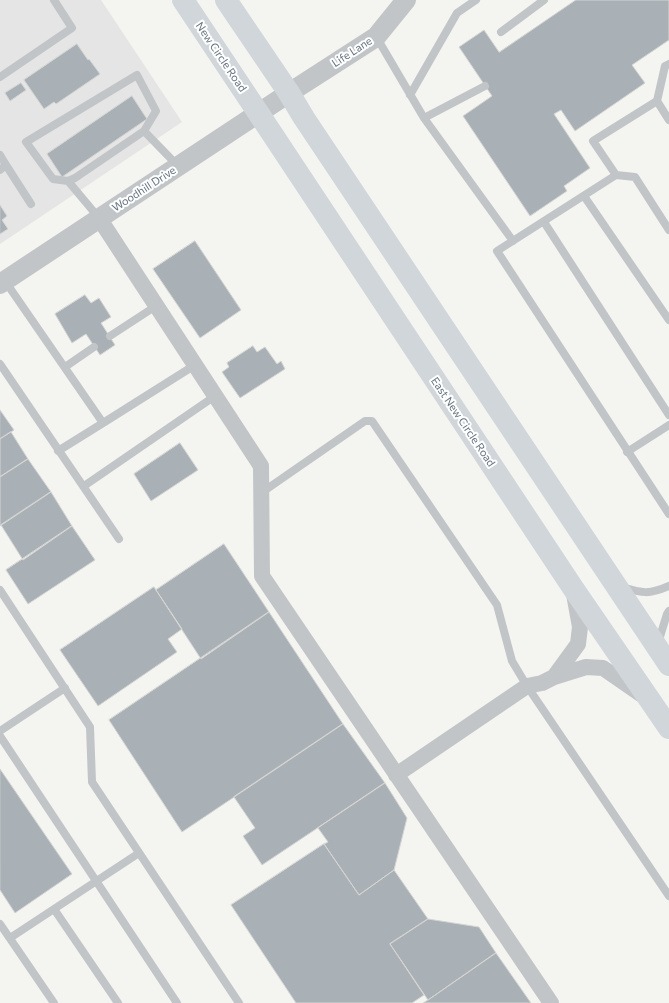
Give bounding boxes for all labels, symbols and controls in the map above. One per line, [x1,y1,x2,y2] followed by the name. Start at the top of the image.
[193,20,249,94] street label: New Circle Road
[329,34,375,70] street label: Life Lane
[110,163,178,215] street label: Woodhill Drive
[428,375,498,469] street label: East New Circle Road

